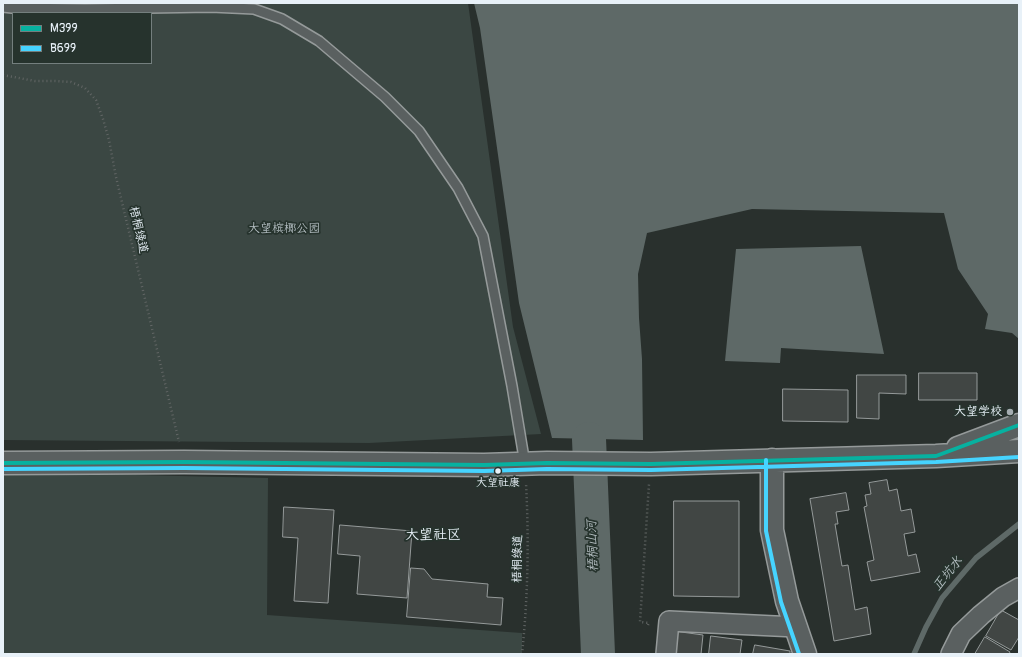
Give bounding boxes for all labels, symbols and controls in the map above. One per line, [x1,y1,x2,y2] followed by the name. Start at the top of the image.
[12,12,152,64] legend
[50,21,78,36] text: M399
[50,41,76,56] text: B699
[126,205,150,255] street label: 梧桐绿道
[248,222,320,236] park label: 大望槟榔公园
[954,405,1002,419] place label: 大望学校
[1005,407,1015,417] marker: 大望学校
[493,466,503,476] marker: 大望社康
[476,476,520,490] place label: 大望社康
[584,520,602,572] water label: 梧桐山河
[405,527,461,543] district label: 大望社区
[510,535,526,583] street label: 梧桐绿道
[930,554,966,594] water label: 正坑水

